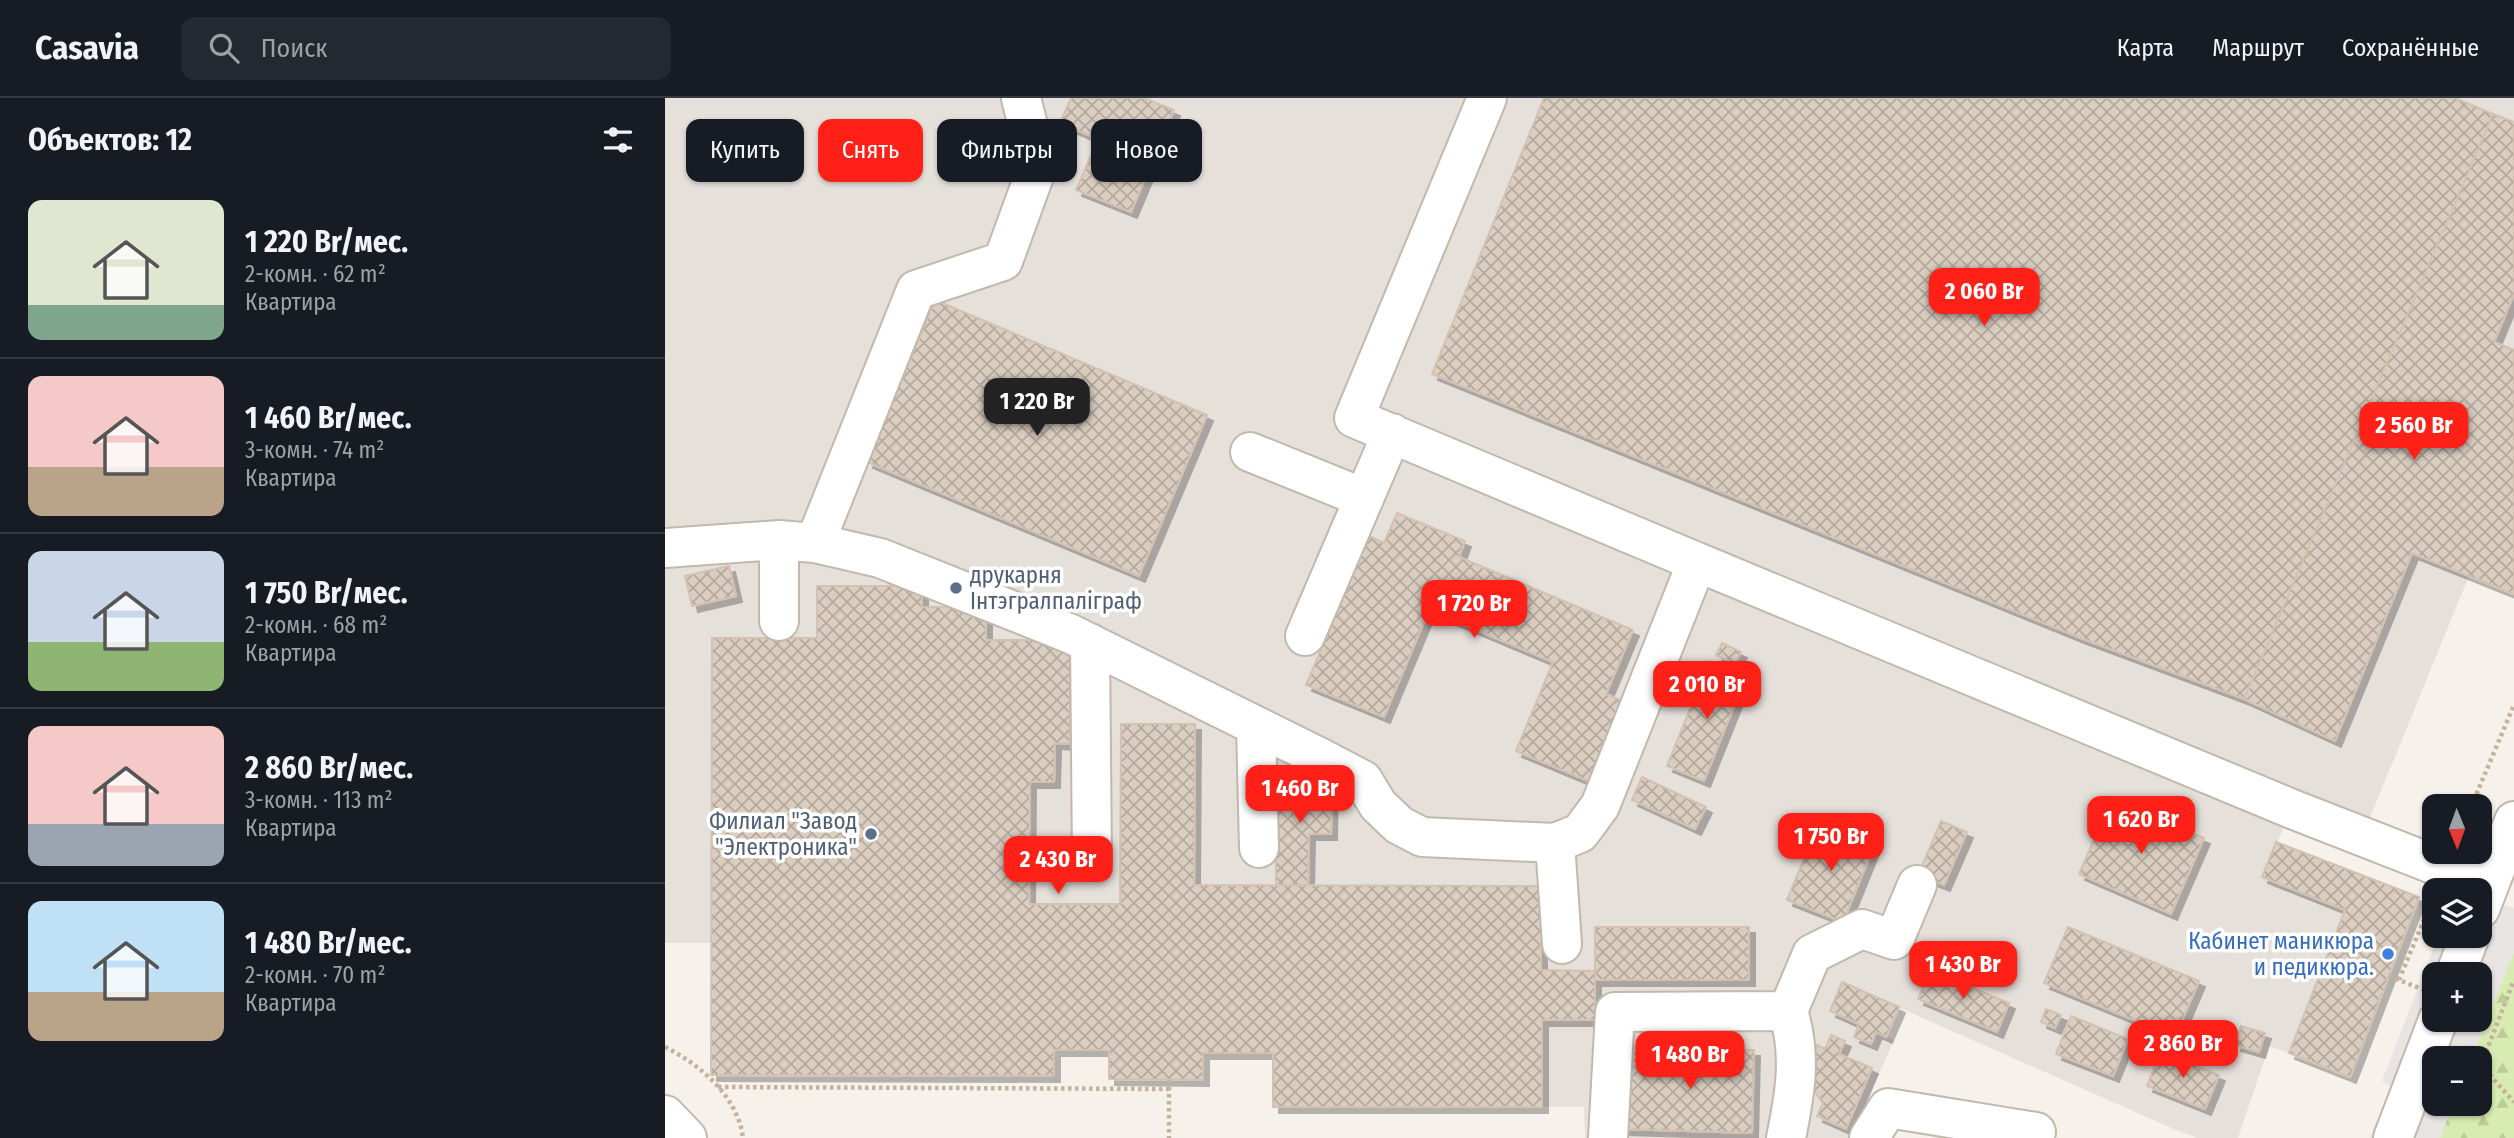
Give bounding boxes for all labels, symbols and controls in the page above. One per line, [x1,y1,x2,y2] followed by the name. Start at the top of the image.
[181,17,671,80] search box
[35,28,139,68] text: Casavia
[205,29,243,67] icon: search
[261,33,328,64] text: Поиск
[2117,34,2174,62] text: Карта
[2212,34,2304,62] text: Маршрут
[2342,34,2479,62] text: Сохранённые
[686,119,804,182] chip: Купить
[818,119,923,182] chip: Снять
[937,119,1077,182] chip: Фильтры
[1091,119,1202,182] chip: Новое
[599,121,637,159] icon: filters
[28,122,192,158] text: Объектов: 12
[245,224,408,260] text: 1 220 Br/мес.
[84,228,168,312] icon: home
[245,260,386,288] text: 2-комн. · 62 m²
[1912,268,2056,328] pin: 2 060 Br
[1945,277,2023,305] text: 2 060 Br
[245,288,337,316] text: Квартира
[965,378,1109,438] pin: 1 220 Br
[1000,387,1074,415] text: 1 220 Br
[245,400,412,436] text: 1 460 Br/мес.
[2342,402,2486,462] pin: 2 560 Br
[84,404,168,488] icon: home
[2375,411,2453,439] text: 2 560 Br
[245,436,384,464] text: 3-комн. · 74 m²
[245,464,337,492] text: Квартира
[970,561,1142,615] place label: друкарня Інтэгралпаліграф
[245,575,408,611] text: 1 750 Br/мес.
[84,579,168,663] icon: home
[948,580,964,596] marker: друкарня Інтэгралпаліграф
[1402,580,1546,640] pin: 1 720 Br
[1437,589,1511,617] text: 1 720 Br
[245,611,387,639] text: 2-комн. · 68 m²
[245,639,337,667] text: Квартира
[1635,662,1779,721] pin: 2 010 Br
[1669,670,1745,698] text: 2 010 Br
[245,750,413,786] text: 2 860 Br/мес.
[84,754,168,838] icon: home
[1228,766,1372,825] pin: 1 460 Br
[1262,774,1338,802] text: 1 460 Br
[245,786,393,814] text: 3-комн. · 113 m²
[2422,794,2492,864] north arrow
[2422,794,2492,1116] map controls
[2069,796,2213,856] pin: 1 620 Br
[2103,805,2179,833] text: 1 620 Br
[709,807,857,861] place label: Филиал "Завод "Электроника"
[245,814,337,842] text: Квартира
[1759,814,1903,873] pin: 1 750 Br
[1794,822,1868,850] text: 1 750 Br
[863,826,879,842] marker: Филиал "Завод "Электроника"
[986,836,1130,896] pin: 2 430 Br
[1020,845,1096,873] text: 2 430 Br
[2422,878,2492,948] button: layers
[245,925,412,961] text: 1 480 Br/мес.
[2188,927,2374,981] place label: Кабинет маникюра и педикюра.
[84,929,168,1013] icon: home
[1891,942,2035,1001] pin: 1 430 Br
[2380,946,2396,962] marker: Кабинет маникюра и педикюра.
[1925,950,2001,978] text: 1 430 Br
[245,961,385,989] text: 2-комн. · 70 m²
[2422,962,2492,1032] button: +
[245,989,337,1017] text: Квартира
[2111,1020,2255,1080] pin: 2 860 Br
[2144,1029,2222,1057] text: 2 860 Br
[1618,1032,1762,1091] pin: 1 480 Br
[1651,1040,1729,1068] text: 1 480 Br
[2422,1046,2492,1116] button: −

